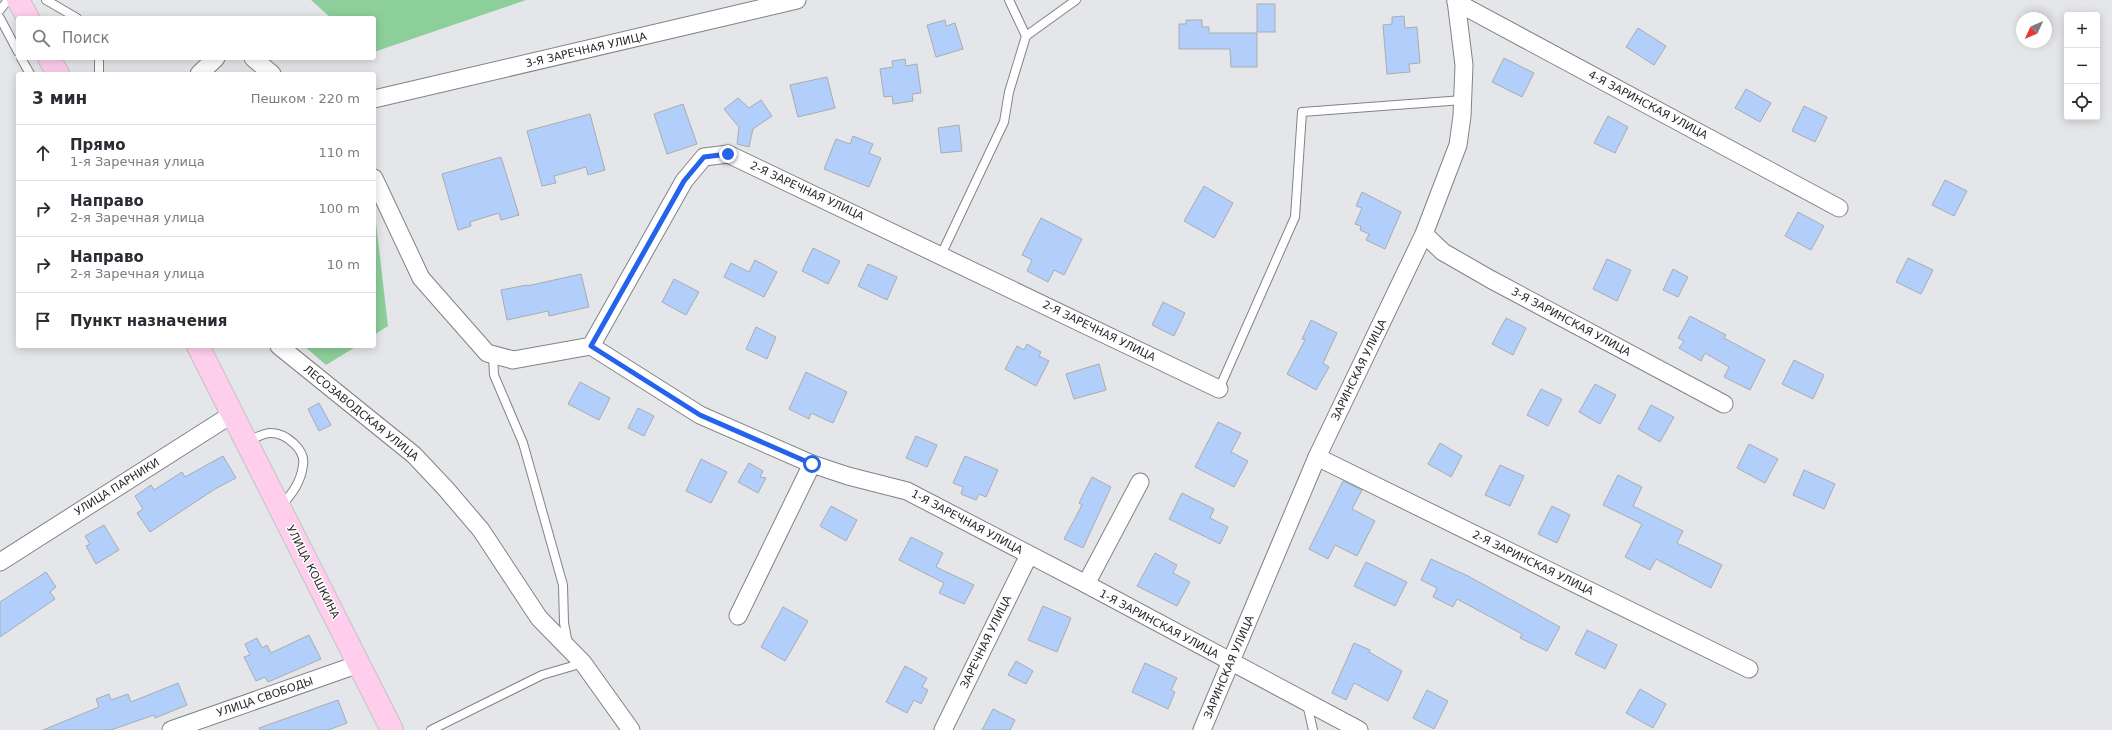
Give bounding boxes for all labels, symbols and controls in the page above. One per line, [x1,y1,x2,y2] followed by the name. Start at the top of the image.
[2016,12,2052,48] north arrow
[2064,12,2100,120] map controls
[2064,12,2100,48] button: +
[16,16,376,60] search box
[30,27,52,49] icon: search
[62,29,110,47] text: Поиск
[524,30,648,70] street label: 3-Я ЗАРЕЧНАЯ УЛИЦА
[2064,48,2100,84] button: −
[1586,68,1710,142] street label: 4-Я ЗАРИНСКАЯ УЛИЦА
[2064,84,2100,120] button: locate
[32,88,87,108] text: 3 мин
[251,91,360,106] text: Пешком · 220 m
[70,136,126,154] text: Прямо
[32,142,54,164] icon: ahead
[318,145,360,160] text: 110 m
[719,145,737,163] route end
[70,154,205,169] text: 1-я Заречная улица
[748,159,866,223] street label: 2-Я ЗАРЕЧНАЯ УЛИЦА
[70,192,144,210] text: Направо
[32,198,54,220] icon: right
[318,201,360,216] text: 100 m
[70,210,205,225] text: 2-я Заречная улица
[70,248,144,266] text: Направо
[32,254,54,276] icon: right
[327,257,360,272] text: 10 m
[70,266,205,281] text: 2-я Заречная улица
[1509,285,1633,359] street label: 3-Я ЗАРИНСКАЯ УЛИЦА
[1040,298,1158,364] street label: 2-Я ЗАРЕЧНАЯ УЛИЦА
[32,310,54,332] icon: arrive
[70,312,227,330] text: Пункт назначения
[1329,317,1389,423] street label: ЗАРИНСКАЯ УЛИЦА
[301,363,422,464] street label: ЛЕСОЗАВОДСКАЯ УЛИЦА
[803,455,821,473] route start
[72,456,162,518] street label: УЛИЦА ПАРНИКИ
[909,487,1025,557] street label: 1-Я ЗАРЕЧНАЯ УЛИЦА
[284,523,342,621] street label: УЛИЦА КОШКИНА
[1470,528,1596,598] street label: 2-Я ЗАРИНСКАЯ УЛИЦА
[1097,587,1221,661] street label: 1-Я ЗАРИНСКАЯ УЛИЦА
[958,593,1014,691] street label: ЗАРЕЧНАЯ УЛИЦА
[1201,613,1257,721] street label: ЗАРИНСКАЯ УЛИЦА
[215,674,315,720] street label: УЛИЦА СВОБОДЫ

